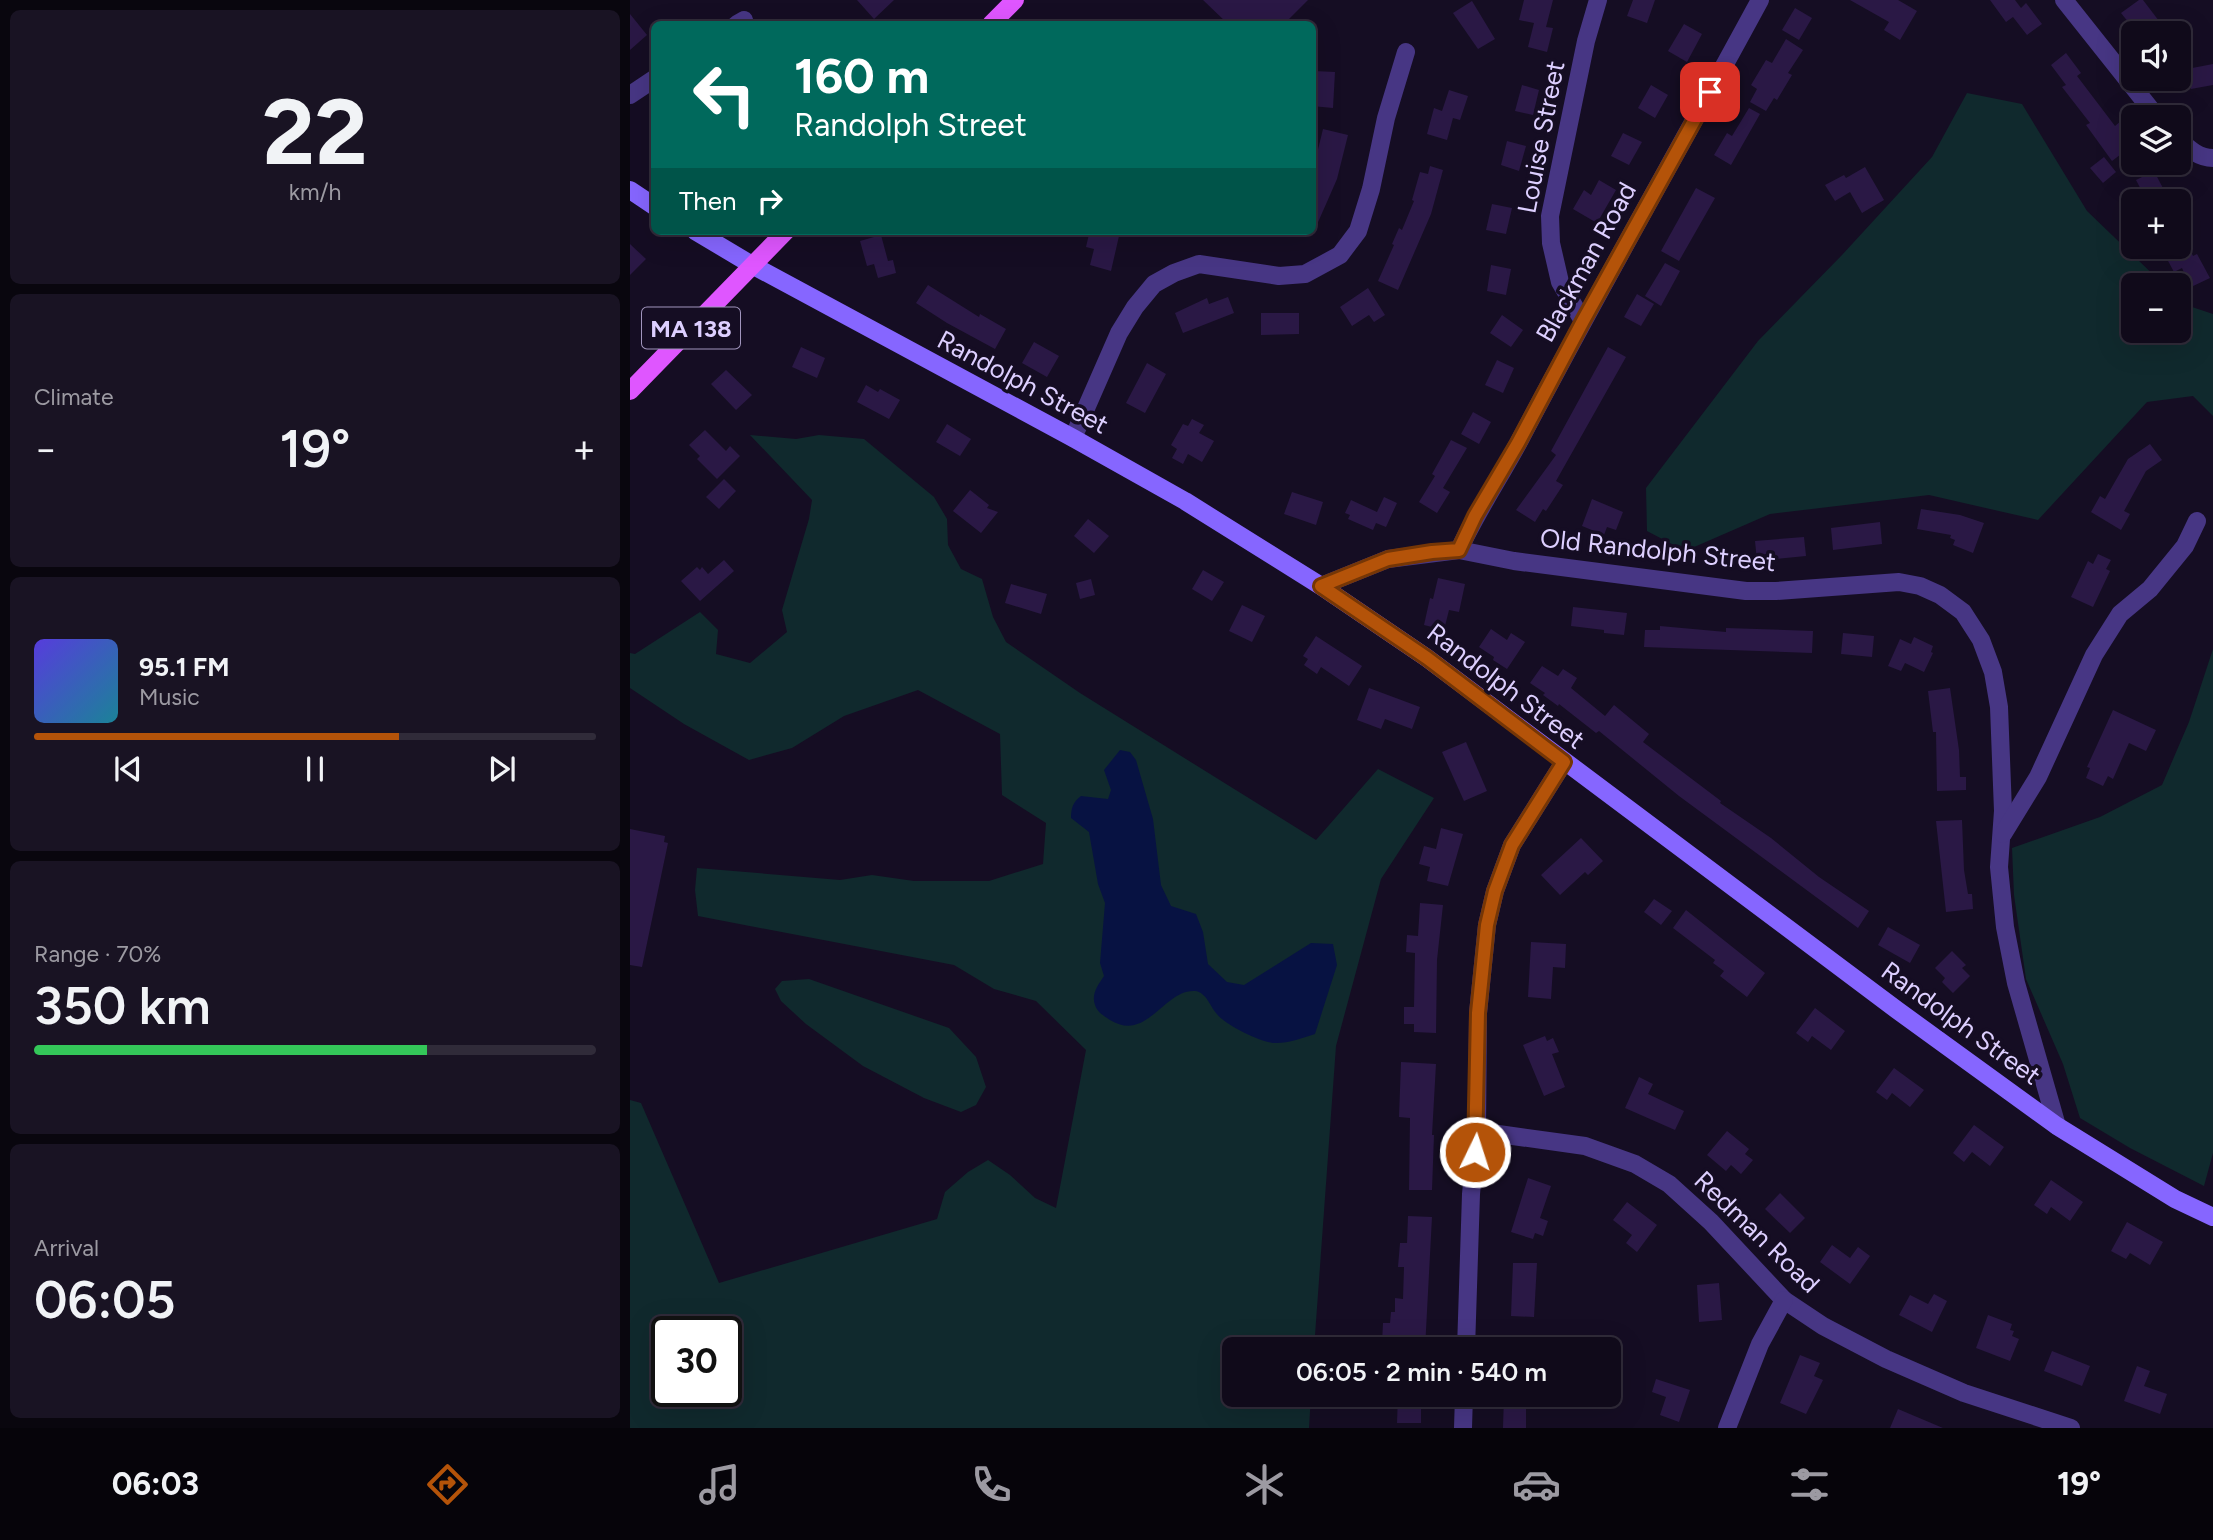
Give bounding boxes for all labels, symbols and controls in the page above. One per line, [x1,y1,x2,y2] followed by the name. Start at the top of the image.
[2121,21,2191,343] map controls
[2121,21,2191,91] button: sound
[794,46,929,105] text: 160 m
[679,49,770,140] icon: left
[1511,58,1571,216] street label: Louise Street
[1680,62,1740,122] pin
[1691,73,1729,111] icon: arrive
[262,78,368,187] text: 22
[2121,105,2191,175] button: layers
[794,106,1027,144] text: Randolph Street
[1529,177,1643,347] street label: Blackman Road
[289,178,341,206] text: km/h
[751,182,789,220] icon: right
[679,185,737,217] text: Then
[2121,189,2191,259] button: +
[2121,273,2191,343] button: −
[642,307,740,348] road number: MA 138
[932,323,1114,441] street label: Randolph Street
[34,383,113,411] text: Climate
[279,418,351,480] text: 19°
[34,426,58,472] text: −
[572,426,596,472] text: +
[1539,522,1778,578] street label: Old Randolph Street
[1421,616,1591,756] street label: Randolph Street
[139,651,229,683] text: 95.1 FM
[139,683,200,711] text: Music
[109,750,147,788] icon: previous
[296,750,334,788] icon: pause
[483,750,521,788] icon: next
[34,940,161,968] text: Range · 70%
[1875,954,2047,1092] street label: Randolph Street
[34,975,211,1037] text: 350 km
[1438,1115,1512,1189] position arrow
[1688,1164,1826,1300] street label: Redman Road
[34,1234,99,1262] text: Arrival
[34,1269,176,1331] text: 06:05
[651,1316,742,1407] speed limit sign: 30
[1296,1356,1547,1388] text: 06:05 · 2 min · 540 m
[423,1460,472,1509] icon: directions
[695,1460,744,1509] icon: music
[967,1460,1016,1509] icon: phone
[1240,1460,1289,1509] icon: climate
[1512,1460,1561,1509] icon: car
[1785,1460,1834,1509] icon: filters
[112,1465,199,1503] text: 06:03
[2057,1465,2101,1503] text: 19°

